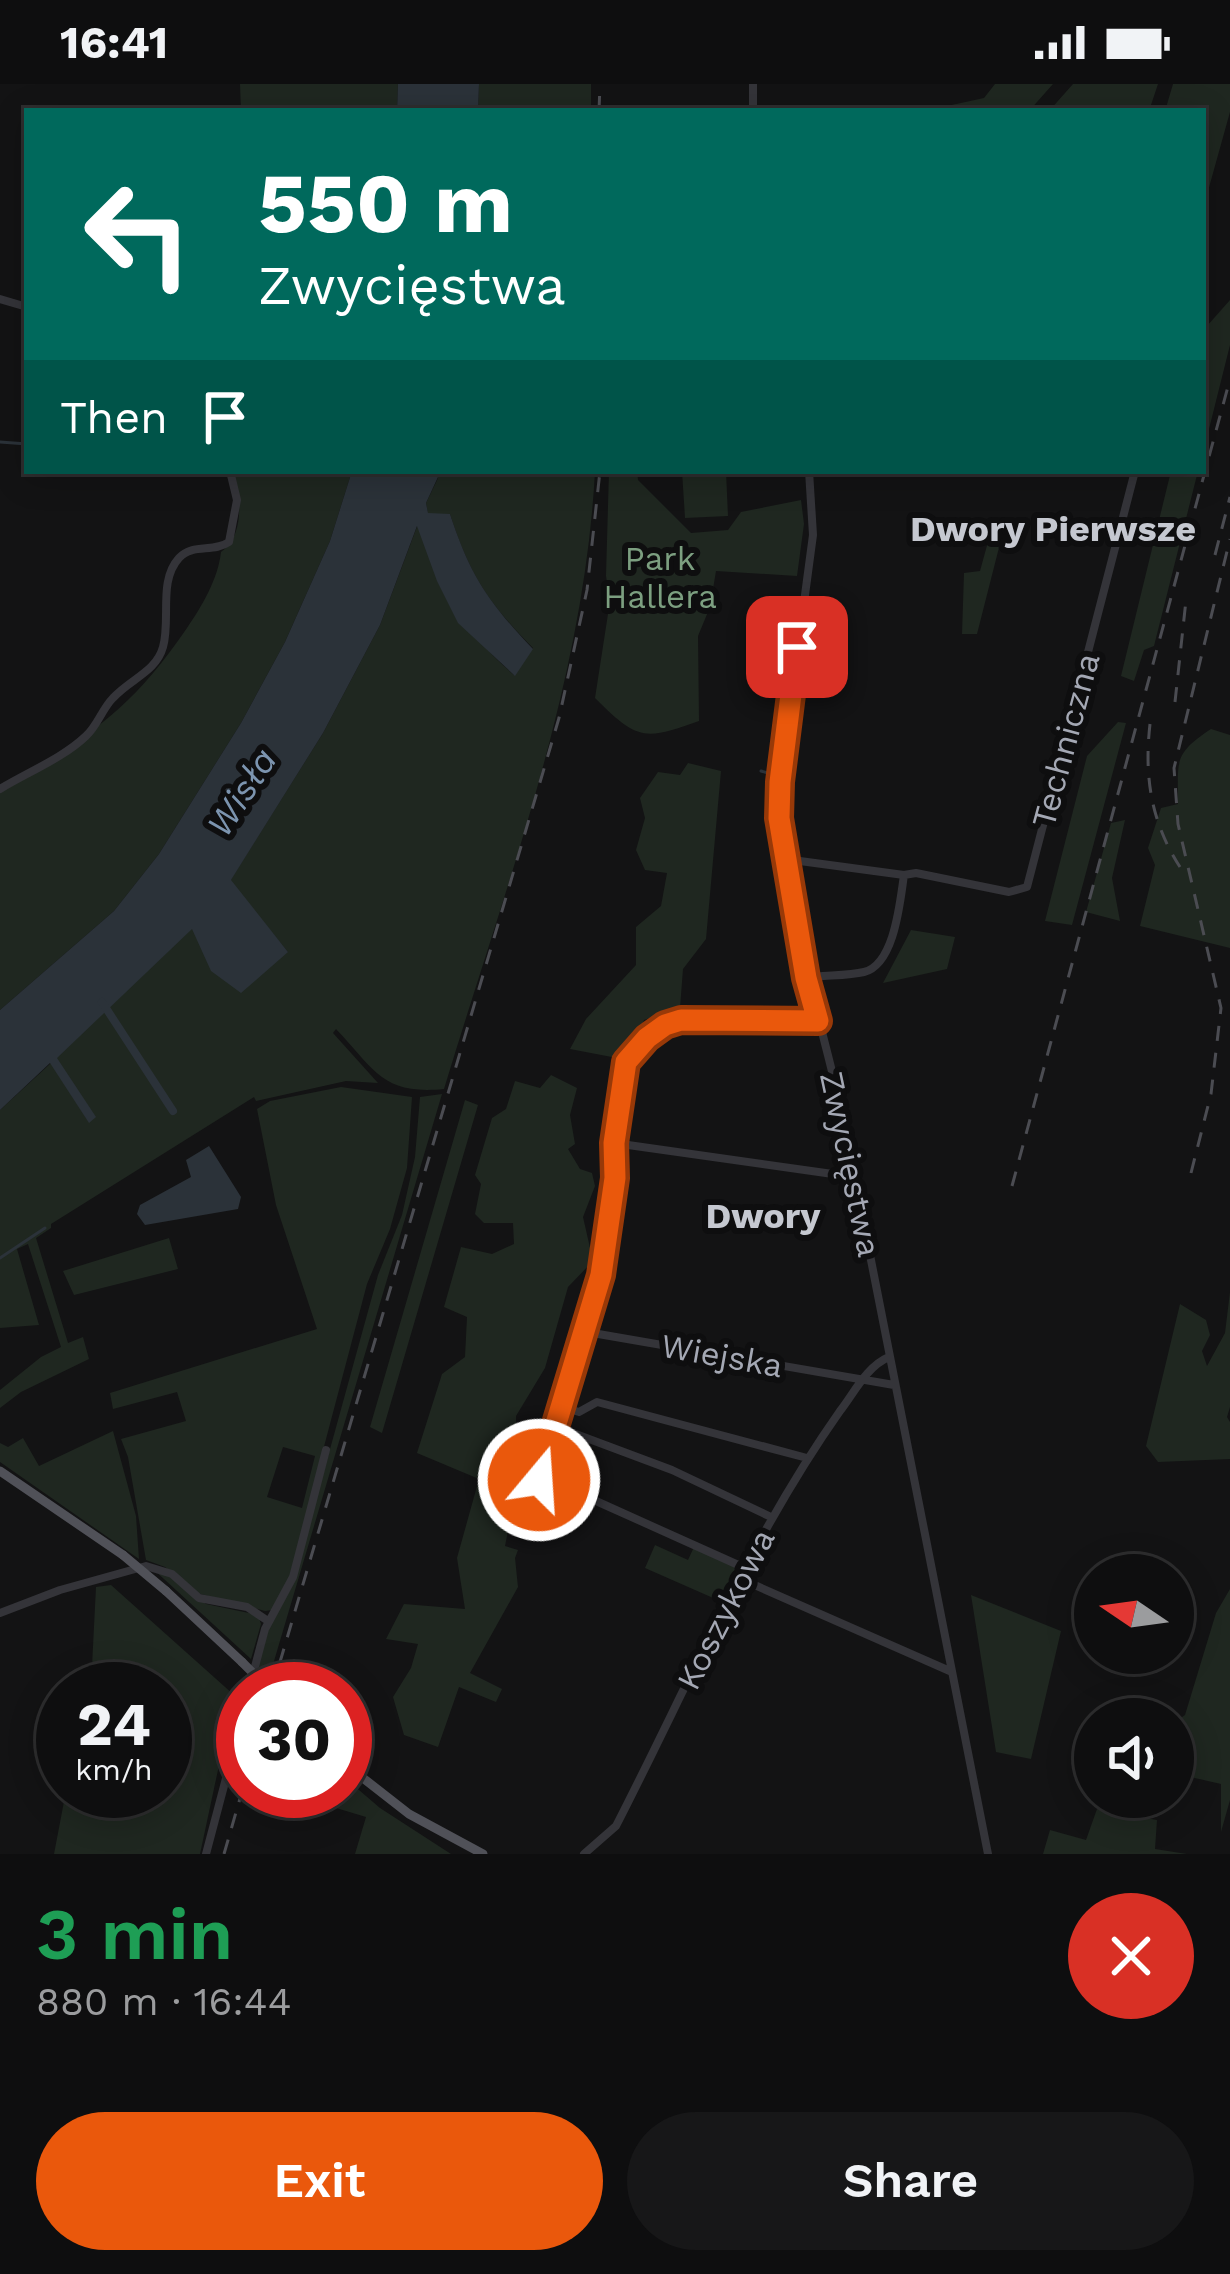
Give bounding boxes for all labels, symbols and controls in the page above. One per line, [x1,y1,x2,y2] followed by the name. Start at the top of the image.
[60,16,168,69] text: 16:41
[258,154,513,252] text: 550 m
[60,156,216,312] icon: left
[258,254,566,317] text: Zwycięstwa
[192,384,258,450] icon: arrive
[60,391,168,444] text: Then
[910,508,1196,550] district label: Dwory Pierwsze
[603,539,717,616] park label: Park Hallera
[746,596,848,698] pin
[764,614,830,680] icon: arrive
[1024,649,1107,831] street label: Techniczna
[198,741,286,844] water label: Wisła
[812,1068,889,1260] street label: Zwycięstwa
[706,1195,821,1237] district label: Dwory
[658,1326,786,1385] street label: Wiejska
[476,1417,602,1543] position arrow
[668,1522,783,1696] street label: Koszykowa
[1074,1554,1194,1674] north arrow
[1074,1554,1194,1818] map controls
[216,1662,372,1818] speed limit sign: 30
[77,1689,151,1760] text: 24
[1074,1698,1194,1818] button: sound
[75,1752,153,1787] text: km/h
[36,1892,233,1976] text: 3 min
[1068,1893,1194,2019] button: close
[36,1979,292,2024] text: 880 m · 16:44
[36,2112,603,2250] button: Exit
[627,2112,1194,2250] button: Share

